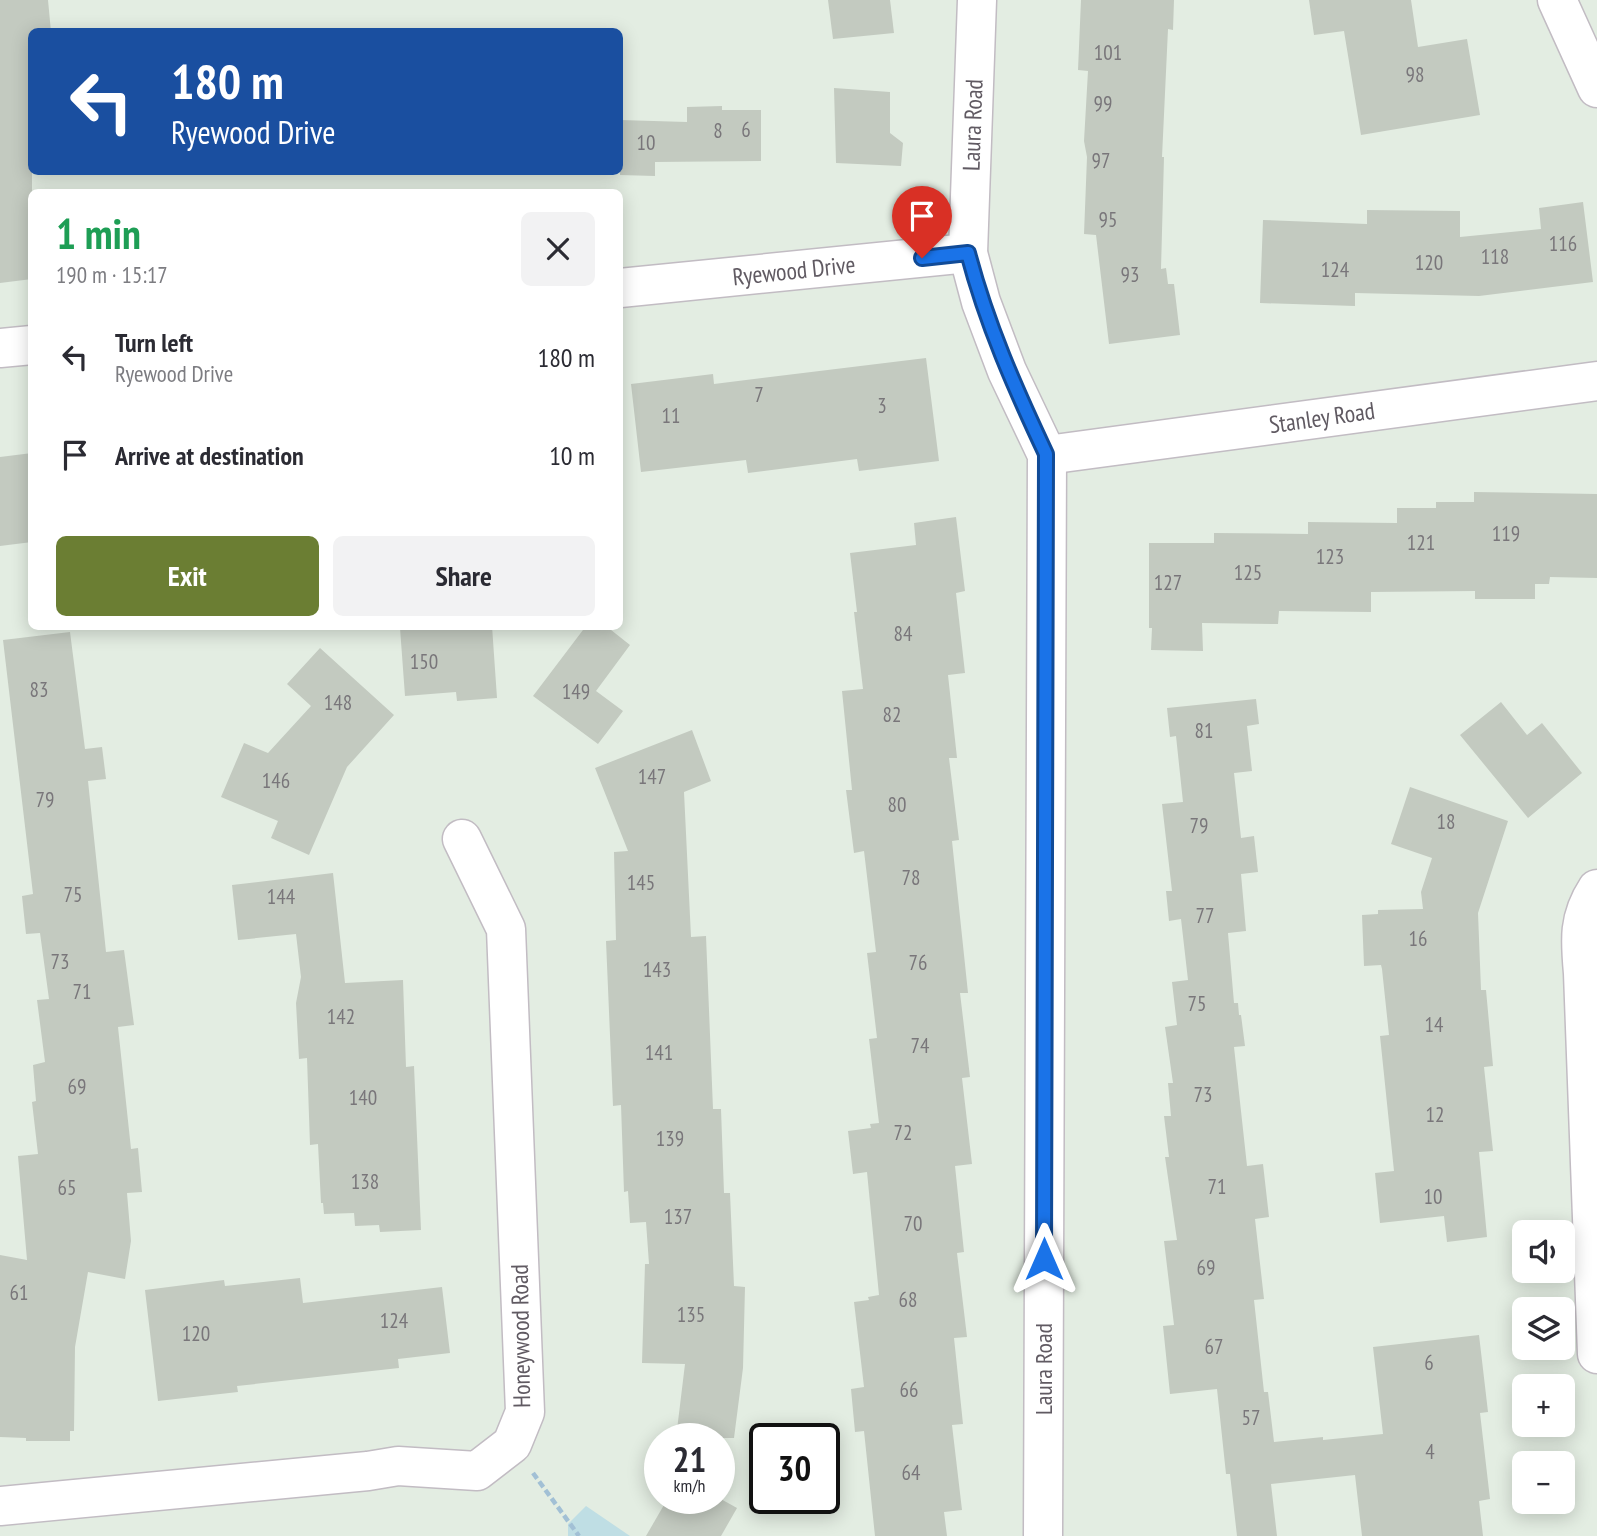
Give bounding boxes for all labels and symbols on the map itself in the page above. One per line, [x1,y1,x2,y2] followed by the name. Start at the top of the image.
[1094,39,1122,66] house number: 101
[1406,61,1424,88] house number: 98
[955,79,990,171] street label: Laura Road
[1094,90,1112,117] house number: 99
[741,116,751,143] house number: 6
[713,117,723,144] house number: 8
[637,129,655,156] house number: 10
[1092,147,1110,174] house number: 97
[892,186,952,258] pin
[1099,206,1117,233] house number: 95
[1549,230,1577,257] house number: 116
[1481,243,1509,270] house number: 118
[731,249,857,292] street label: Ryewood Drive
[1415,249,1443,276] house number: 120
[1321,256,1350,283] house number: 124
[1121,261,1139,288] house number: 93
[754,381,764,408] house number: 7
[877,392,887,419] house number: 3
[1267,395,1377,440] street label: Stanley Road
[662,402,680,429] house number: 11
[1492,520,1520,547] house number: 119
[1407,529,1435,556] house number: 121
[1316,543,1344,570] house number: 123
[1234,559,1262,586] house number: 125
[1154,569,1182,596] house number: 127
[894,620,913,647] house number: 84
[410,648,438,675] house number: 150
[30,676,48,703] house number: 83
[562,678,590,705] house number: 149
[324,689,352,716] house number: 148
[883,701,901,728] house number: 82
[1195,717,1213,744] house number: 81
[638,763,666,790] house number: 147
[262,767,290,794] house number: 146
[36,786,54,813] house number: 79
[888,791,906,818] house number: 80
[1437,808,1455,835] house number: 18
[1190,812,1208,839] house number: 79
[902,864,920,891] house number: 78
[627,869,655,896] house number: 145
[64,881,82,908] house number: 75
[267,883,296,910] house number: 144
[1196,902,1214,929] house number: 77
[1409,925,1427,952] house number: 16
[51,948,69,975] house number: 73
[909,949,927,976] house number: 76
[643,956,671,983] house number: 143
[73,978,91,1005] house number: 71
[1188,990,1206,1017] house number: 75
[327,1003,355,1030] house number: 142
[1425,1011,1444,1038] house number: 14
[911,1032,930,1059] house number: 74
[645,1039,673,1066] house number: 141
[68,1073,86,1100] house number: 69
[1194,1081,1212,1108] house number: 73
[349,1084,377,1111] house number: 140
[1426,1101,1444,1128] house number: 12
[894,1119,912,1146] house number: 72
[656,1125,684,1152] house number: 139
[351,1168,379,1195] house number: 138
[1208,1173,1226,1200] house number: 71
[58,1174,76,1201] house number: 65
[1424,1183,1442,1210] house number: 10
[664,1203,692,1230] house number: 137
[904,1210,922,1237] house number: 70
[1007,1222,1081,1296] position arrow
[1197,1254,1215,1281] house number: 69
[504,1264,537,1408] street label: Honeywood Road
[10,1279,28,1306] house number: 61
[899,1286,917,1313] house number: 68
[677,1301,705,1328] house number: 135
[380,1307,409,1334] house number: 124
[182,1320,210,1347] house number: 120
[1028,1323,1059,1415] street label: Laura Road
[1205,1333,1223,1360] house number: 67
[1424,1349,1434,1376] house number: 6
[900,1376,918,1403] house number: 66
[1242,1404,1260,1431] house number: 57
[749,1423,840,1514] speed limit sign: 30
[1425,1438,1435,1465] house number: 4
[902,1459,921,1486] house number: 64

